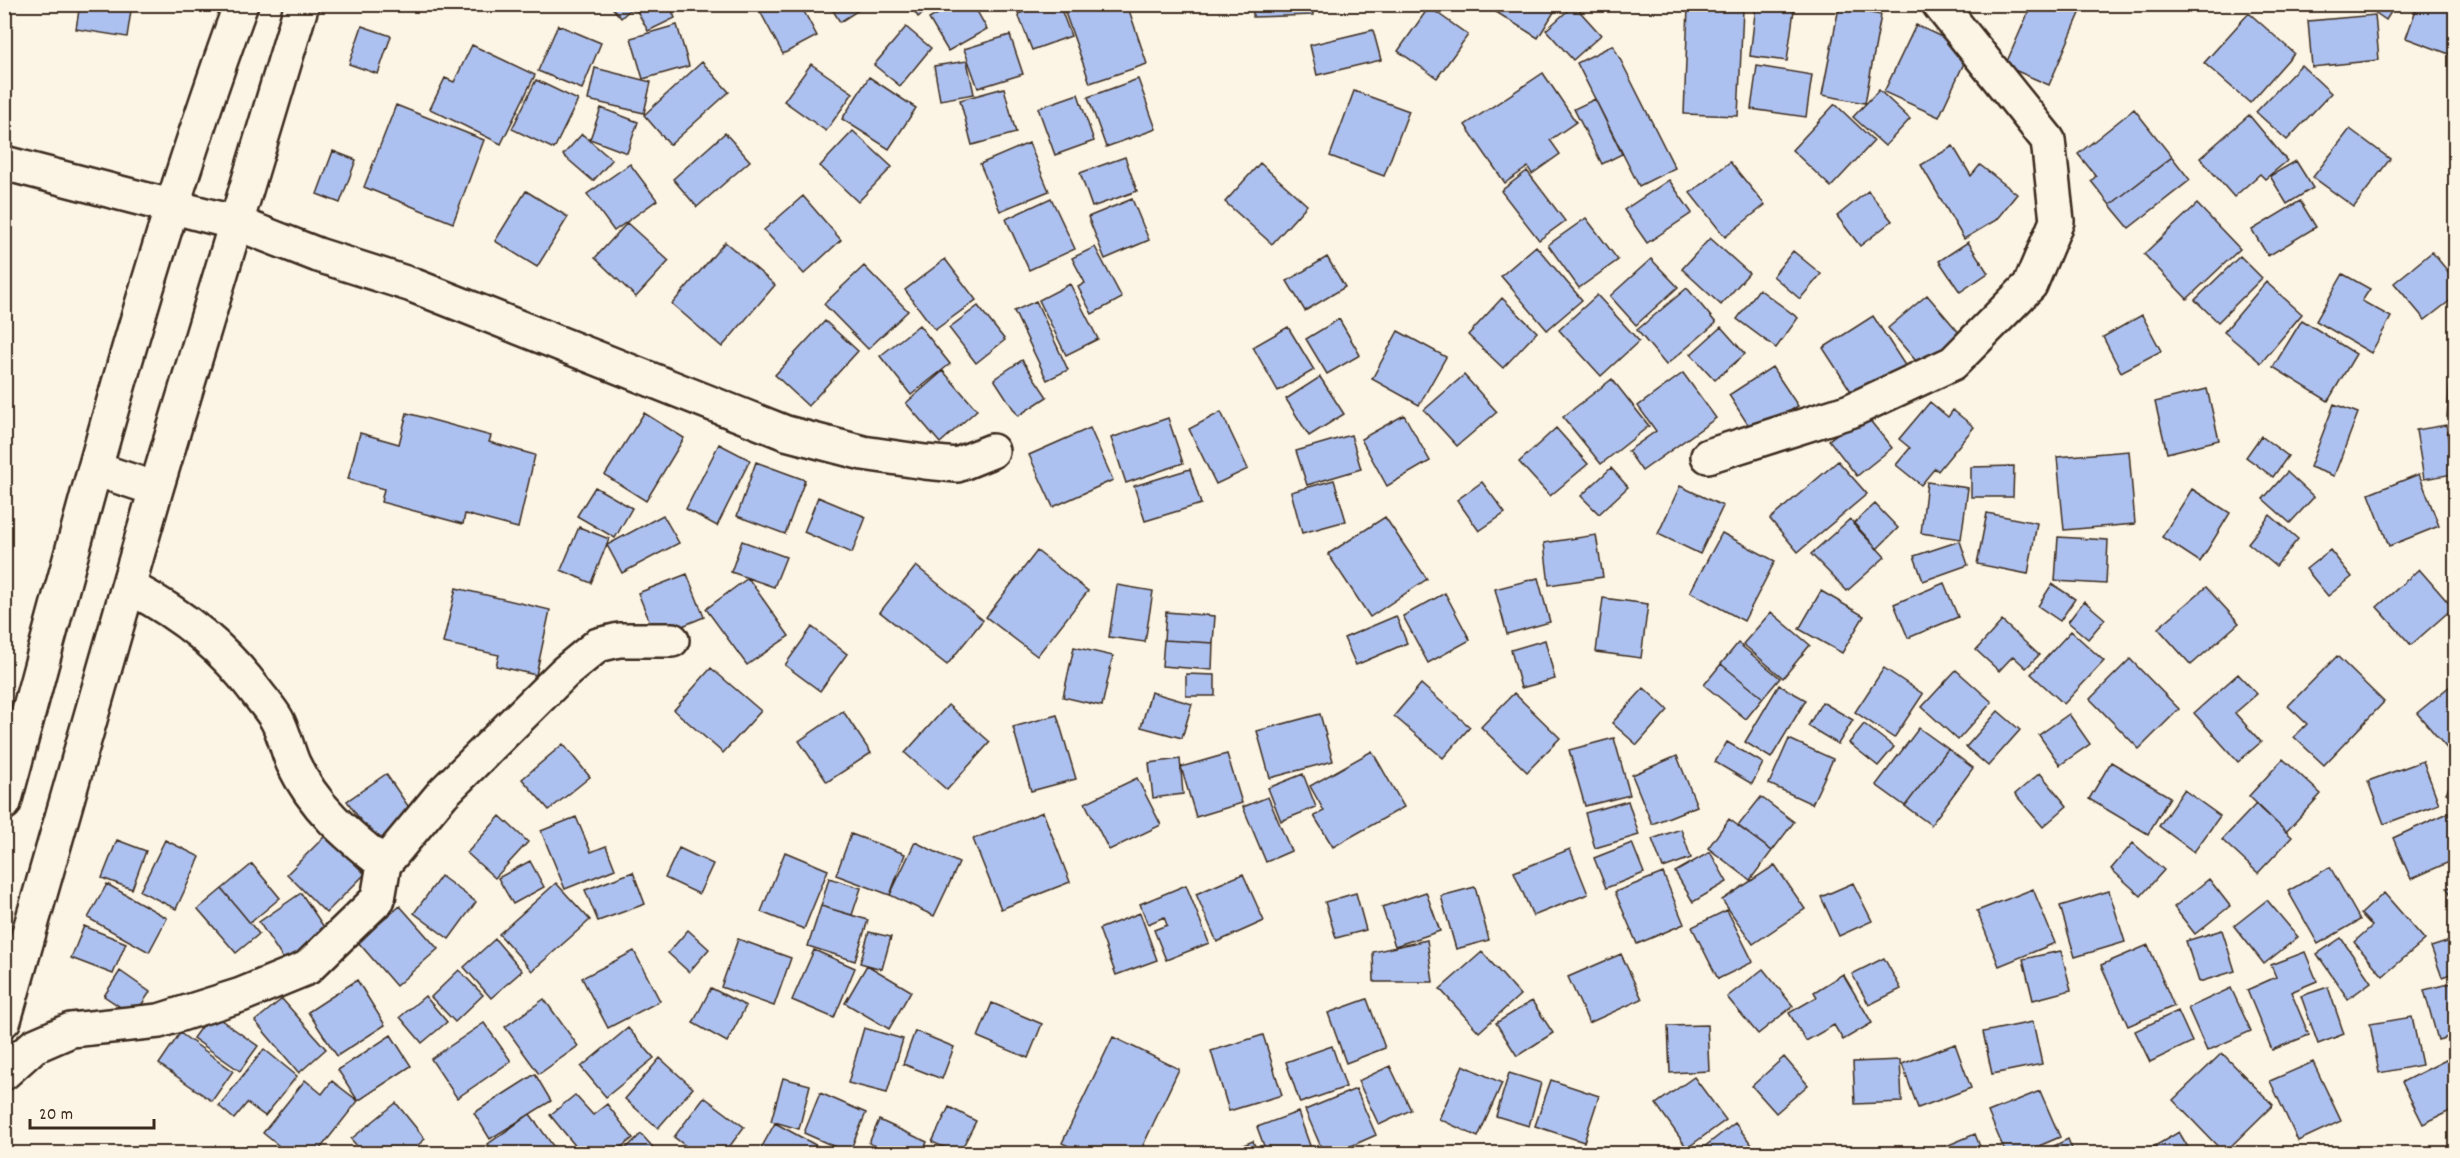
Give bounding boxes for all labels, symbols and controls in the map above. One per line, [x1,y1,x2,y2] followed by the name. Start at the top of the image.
[30,1092,154,1130] scale bar
[39,1103,73,1128] text: 20 m

